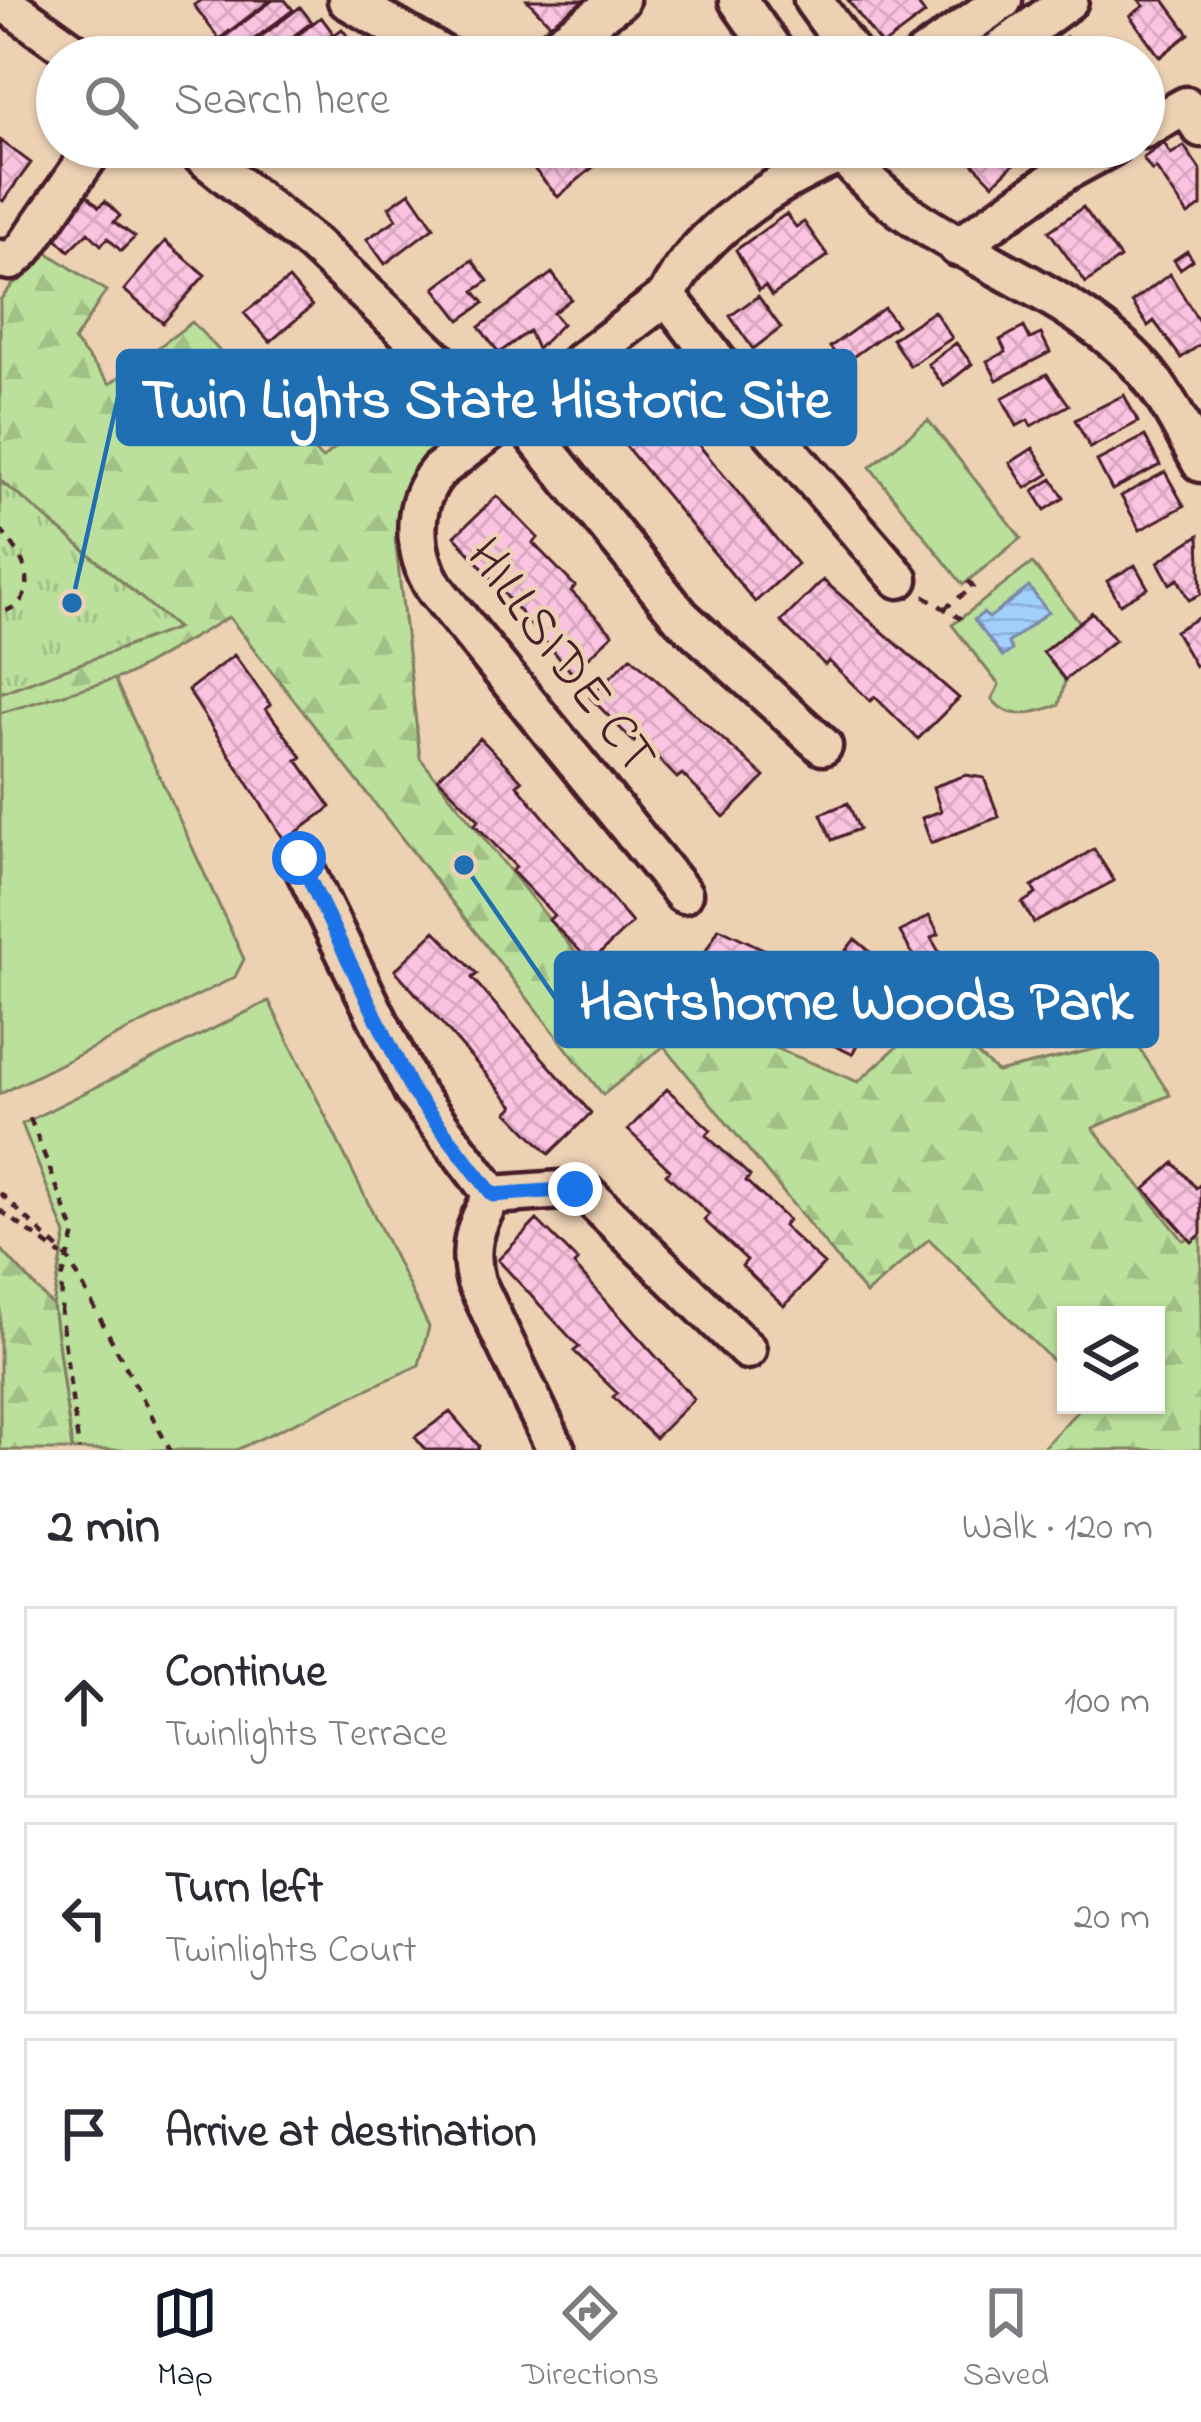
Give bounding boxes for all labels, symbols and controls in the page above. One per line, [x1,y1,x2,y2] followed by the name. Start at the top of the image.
[36,36,1165,168] search box
[78,69,144,135] icon: search
[174,69,390,135] text: Search here
[118,351,855,444] callout: Twin Lights State Historic Site
[141,362,832,446] text: Twin Lights State Historic Site
[444,523,674,792] street label: HILLSIDE CT
[272,831,326,885] route start
[556,953,1157,1046] callout: Hartshorne Woods Park
[579,964,1134,1047] text: Hartshorne Woods Park
[548,1162,602,1216] route end
[1057,1306,1165,1414] map controls
[1057,1306,1165,1414] button: layers
[48,1491,160,1566] text: 2 min
[962,1500,1153,1557] text: Walk · 120 m
[165,1641,326,1707] text: Continue
[51,1669,117,1735] icon: ahead
[1064,1674,1150,1731] text: 100 m
[165,1707,447,1764] text: Twinlights Terrace
[165,1857,323,1923] text: Turn left
[51,1885,117,1951] icon: left
[1074,1890,1150,1947] text: 20 m
[165,1923,417,1980] text: Twinlights Court
[51,2101,117,2167] icon: arrive
[165,2101,536,2167] text: Arrive at destination
[152,2280,218,2400] tab: Map
[522,2280,659,2400] tab: Directions
[963,2280,1049,2400] tab: Saved

